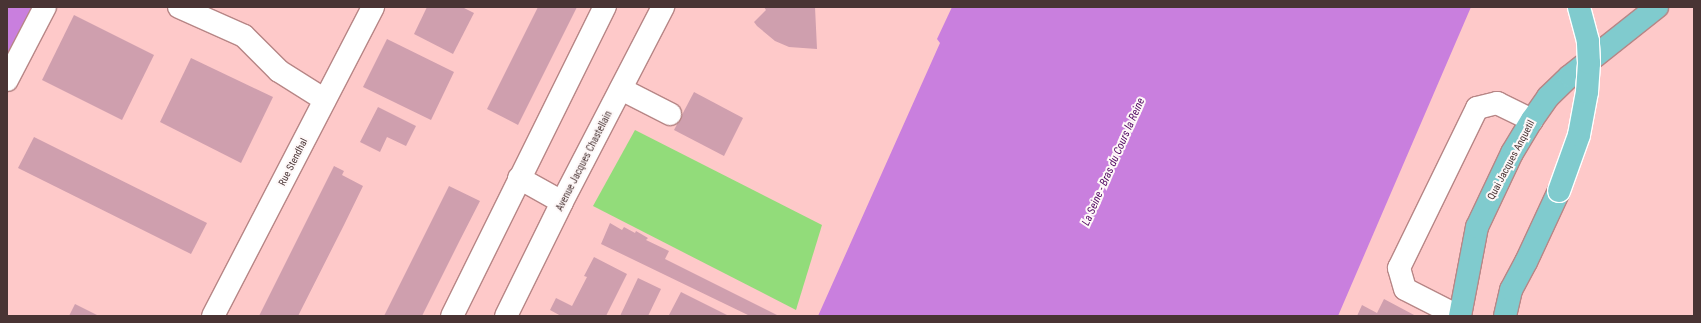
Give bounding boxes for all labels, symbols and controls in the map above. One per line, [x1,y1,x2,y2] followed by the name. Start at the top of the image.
[1080,96,1148,228] water label: La Seine - Bras du Cours la Reine
[554,109,614,213] street label: Avenue Jacques Chastellain
[1485,118,1537,202] street label: Quai Jacques Anquetil
[276,136,310,188] street label: Rue Stendhal

